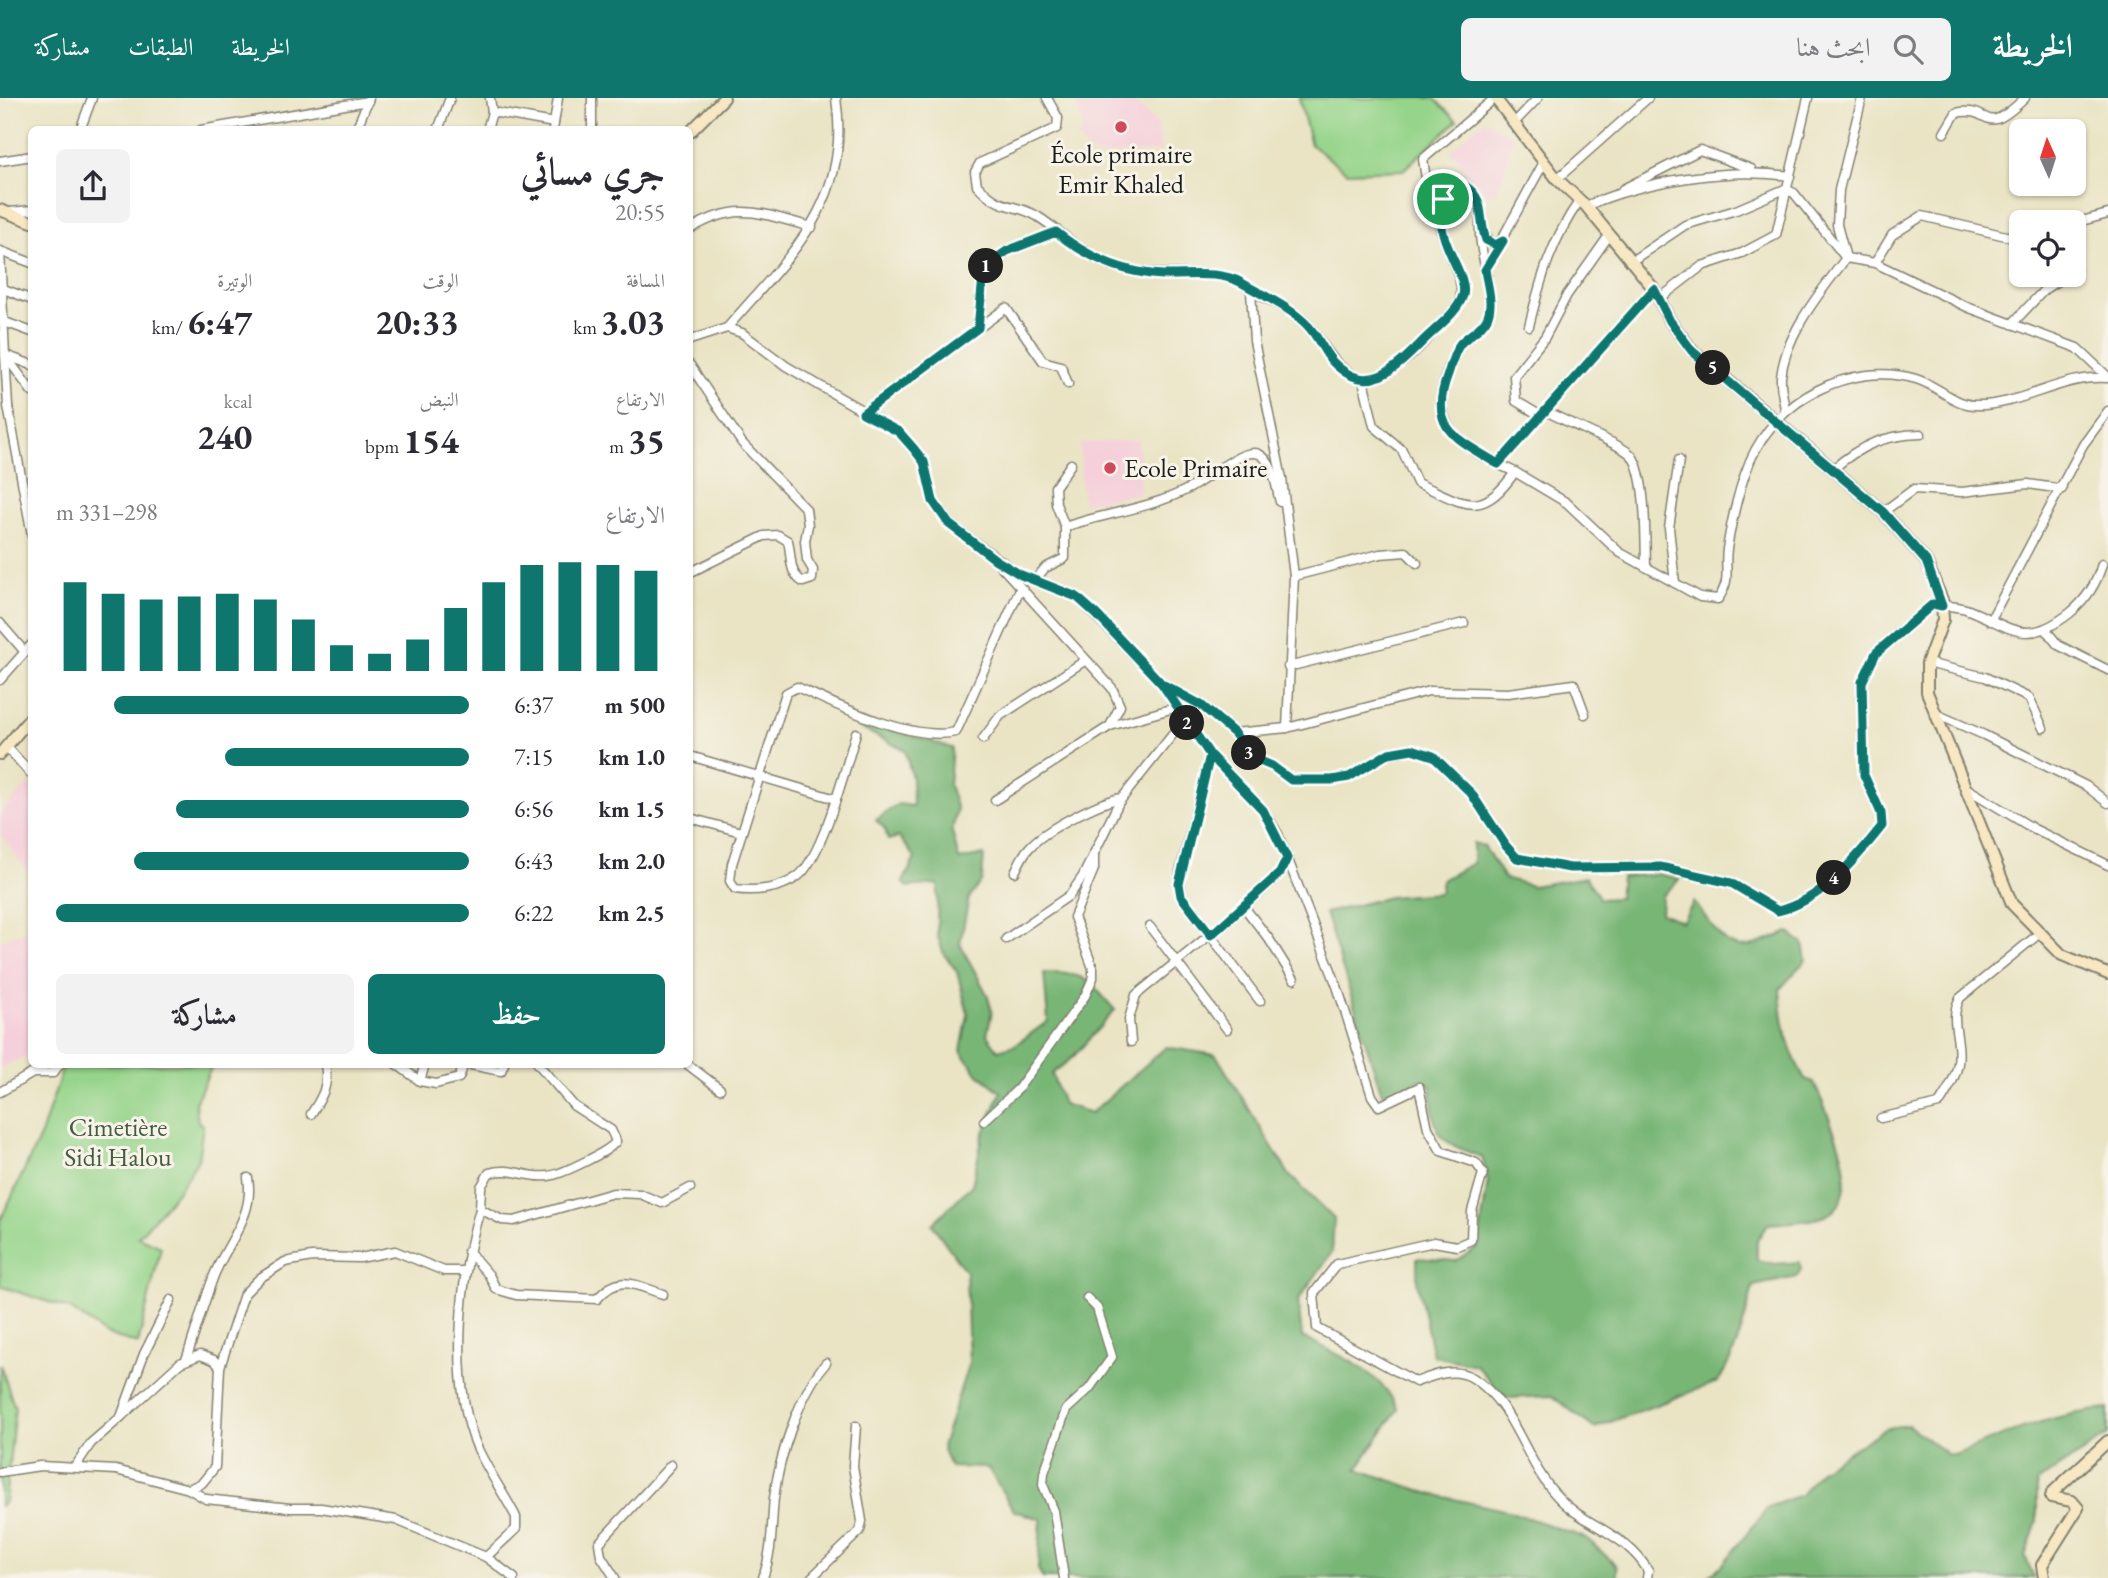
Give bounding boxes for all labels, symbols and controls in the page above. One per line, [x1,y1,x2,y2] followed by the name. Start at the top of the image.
[1461,18,1951,81] search box
[1993,24,2073,67] text: الخريطة
[1796,30,1871,64] text: ابحث هنا
[1889,30,1927,68] icon: search
[35,31,90,62] text: مشاركة
[128,31,194,62] text: الطبقات
[232,31,290,62] text: الخريطة
[1113,119,1129,135] marker: École primaire Emir Khaled
[2009,119,2086,196] north arrow
[2009,119,2086,287] map controls
[1050,137,1192,201] place label: École primaire Emir Khaled
[521,146,665,195] text: جري مسائي
[56,149,130,223] button: share
[1413,169,1473,229] pin
[1424,180,1462,218] icon: arrive
[615,197,665,227] text: 20:55
[2009,210,2086,287] button: locate
[968,248,1004,284] pin: 1
[980,253,991,278] text: 1
[217,268,252,293] text: الوتيرة
[422,268,459,293] text: الوقت
[626,268,665,293] text: المسافة
[187,299,252,344] text: 6:47
[375,299,459,344] text: 20:33
[601,299,665,344] text: 3.03
[152,315,187,340] text: /km
[573,315,601,340] text: km
[1696,350,1730,386] pin: 5
[1707,355,1718,380] text: 5
[420,387,459,412] text: النبض
[616,387,665,412] text: الارتفاع
[224,389,252,414] text: kcal
[197,414,252,459] text: 240
[403,418,459,463] text: 154
[628,418,665,463] text: 35
[365,434,403,459] text: bpm
[609,434,628,459] text: m
[1124,451,1267,485] place label: Ecole Primaire
[1102,460,1118,476] marker: Ecole Primaire
[56,497,157,527] text: 298–331 m
[605,500,665,530] text: الارتفاع
[514,690,553,720] text: 6:37
[604,690,665,720] text: 500 m
[1170,706,1204,740] pin: 2
[1181,710,1192,735] text: 2
[1232,736,1266,770] pin: 3
[1243,740,1254,765] text: 3
[514,742,553,772] text: 7:15
[598,742,665,772] text: 1.0 km
[514,794,553,824] text: 6:56
[598,794,665,824] text: 1.5 km
[514,846,553,876] text: 6:43
[598,846,665,876] text: 2.0 km
[1816,860,1852,896] pin: 4
[1828,865,1839,890] text: 4
[514,898,553,928] text: 6:22
[598,898,665,928] text: 2.5 km
[56,974,354,1054] button: مشاركة
[368,974,665,1054] button: حفظ
[64,1110,172,1174] park label: Cimetière Sidi Halou

